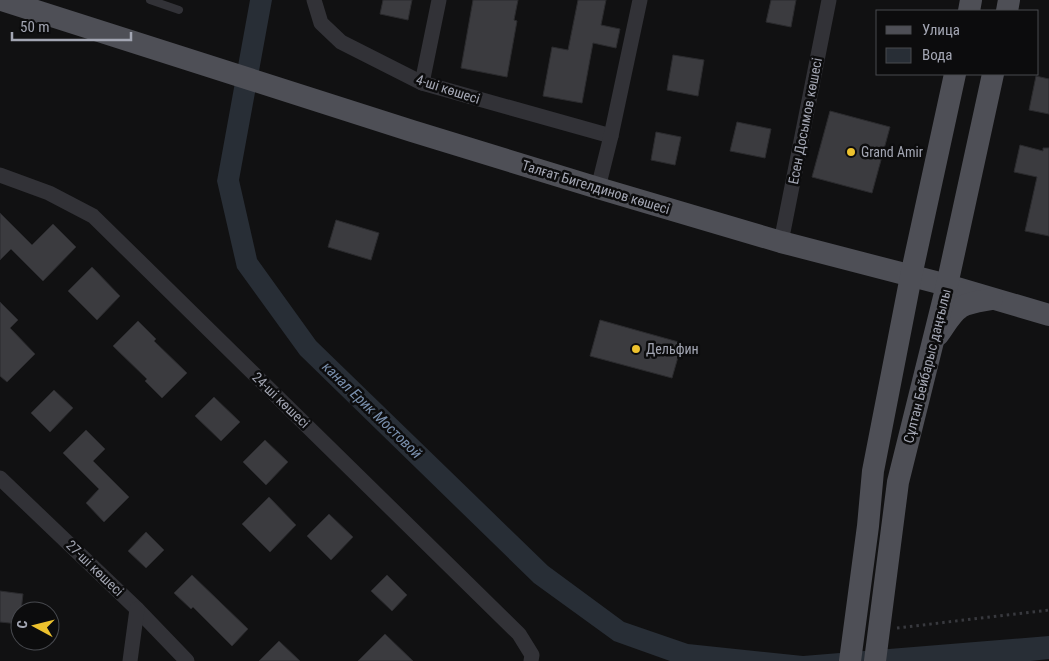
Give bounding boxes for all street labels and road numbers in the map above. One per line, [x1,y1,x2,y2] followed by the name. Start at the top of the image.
[785,56,825,186] street label: Есен Досымов көшесі
[414,71,482,107] street label: 4-ші көшесі
[520,157,672,217] street label: Талғат Бигелдинов көшесі
[900,287,954,445] street label: Сұлтан Бейбарыс даңғылы
[249,369,313,431] street label: 24-ші көшесі
[63,537,127,599] street label: 27-ші көшесі

